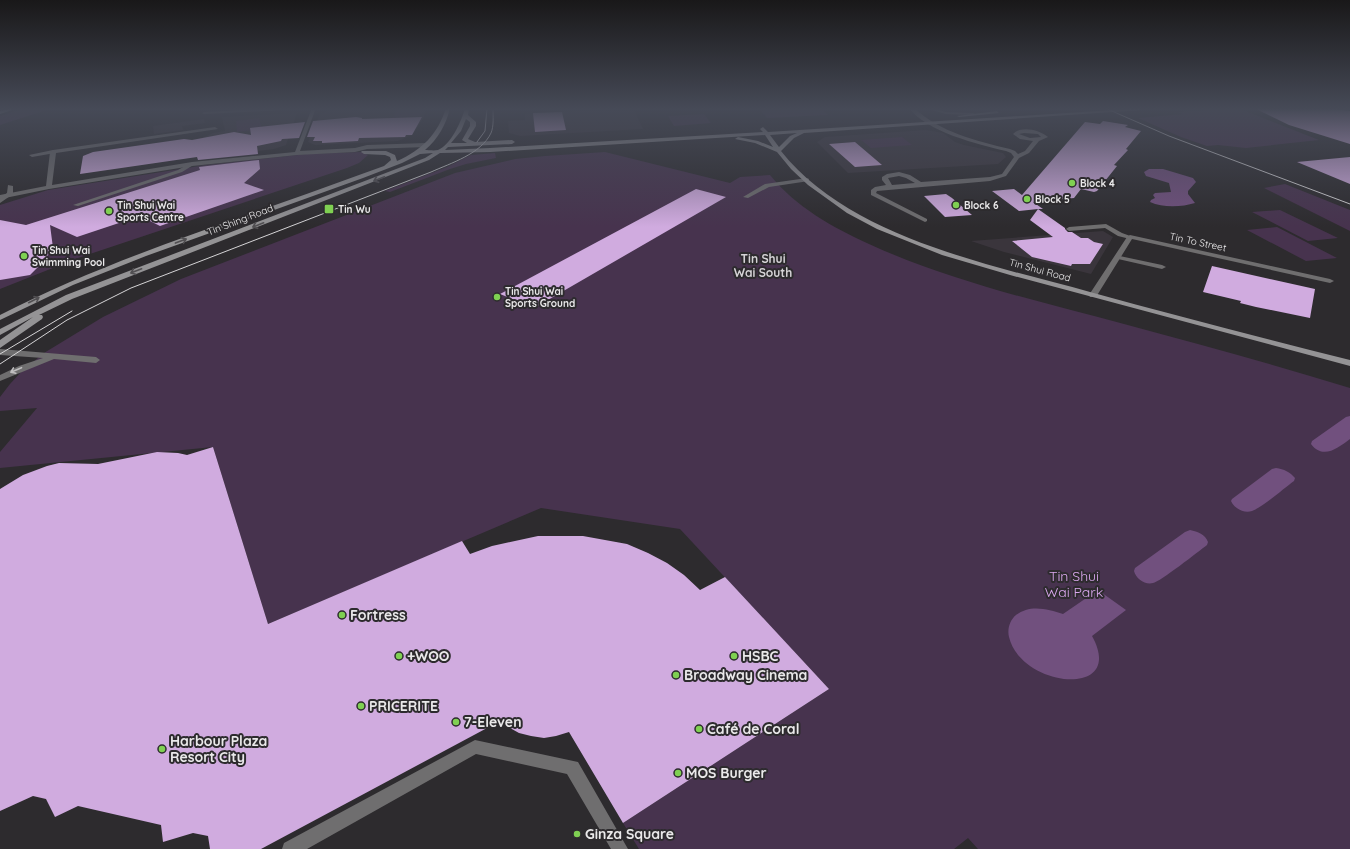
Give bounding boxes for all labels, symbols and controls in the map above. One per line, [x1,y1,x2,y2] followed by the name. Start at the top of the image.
[374,175,386,183] one-way arrow
[1080,177,1115,190] place label: Block 4
[1067,178,1077,188] marker: Block 4
[1035,193,1070,206] place label: Block 5
[1022,194,1032,204] marker: Block 5
[117,199,184,224] place label: Tin Shui Wai Sports Centre
[964,199,999,212] place label: Block 6
[951,200,961,210] marker: Block 6
[205,201,275,239] street label: Tin Shing Road
[323,203,335,215] marker: Tin Wu
[338,203,371,216] place label: Tin Wu
[104,206,114,216] marker: Tin Shui Wai Sports Centre
[252,221,264,229] one-way arrow
[1168,230,1228,254] street label: Tin To Street
[174,237,187,244] one-way arrow
[32,244,105,269] place label: Tin Shui Wai Swimming Pool
[19,251,29,261] marker: Tin Shui Wai Swimming Pool
[734,251,792,280] district label: Tin Shui Wai South
[1008,256,1072,284] street label: Tin Shui Road
[131,268,143,276] one-way arrow
[505,285,575,310] place label: Tin Shui Wai Sports Ground
[492,292,502,302] marker: Tin Shui Wai Sports Ground
[28,296,40,303] one-way arrow
[10,367,22,374] one-way arrow
[1045,567,1103,601] park label: Tin Shui Wai Park
[350,606,406,624] place label: Fortress
[337,610,347,620] marker: Fortress
[407,647,450,665] place label: +WOO
[742,647,779,665] place label: HSBC
[394,651,404,661] marker: +WOO
[729,651,739,661] marker: HSBC
[684,666,807,684] place label: Broadway Cinema
[671,670,681,680] marker: Broadway Cinema
[369,697,438,715] place label: PRICERITE
[356,701,366,711] marker: PRICERITE
[464,713,521,731] place label: 7-Eleven
[451,717,461,727] marker: 7-Eleven
[707,720,799,738] place label: Café de Coral
[694,724,704,734] marker: Café de Coral
[170,732,267,766] place label: Harbour Plaza Resort City
[157,744,167,754] marker: Harbour Plaza Resort City
[686,764,767,782] place label: MOS Burger
[673,768,683,778] marker: MOS Burger
[585,825,674,843] place label: Ginza Square
[572,829,582,839] marker: Ginza Square

